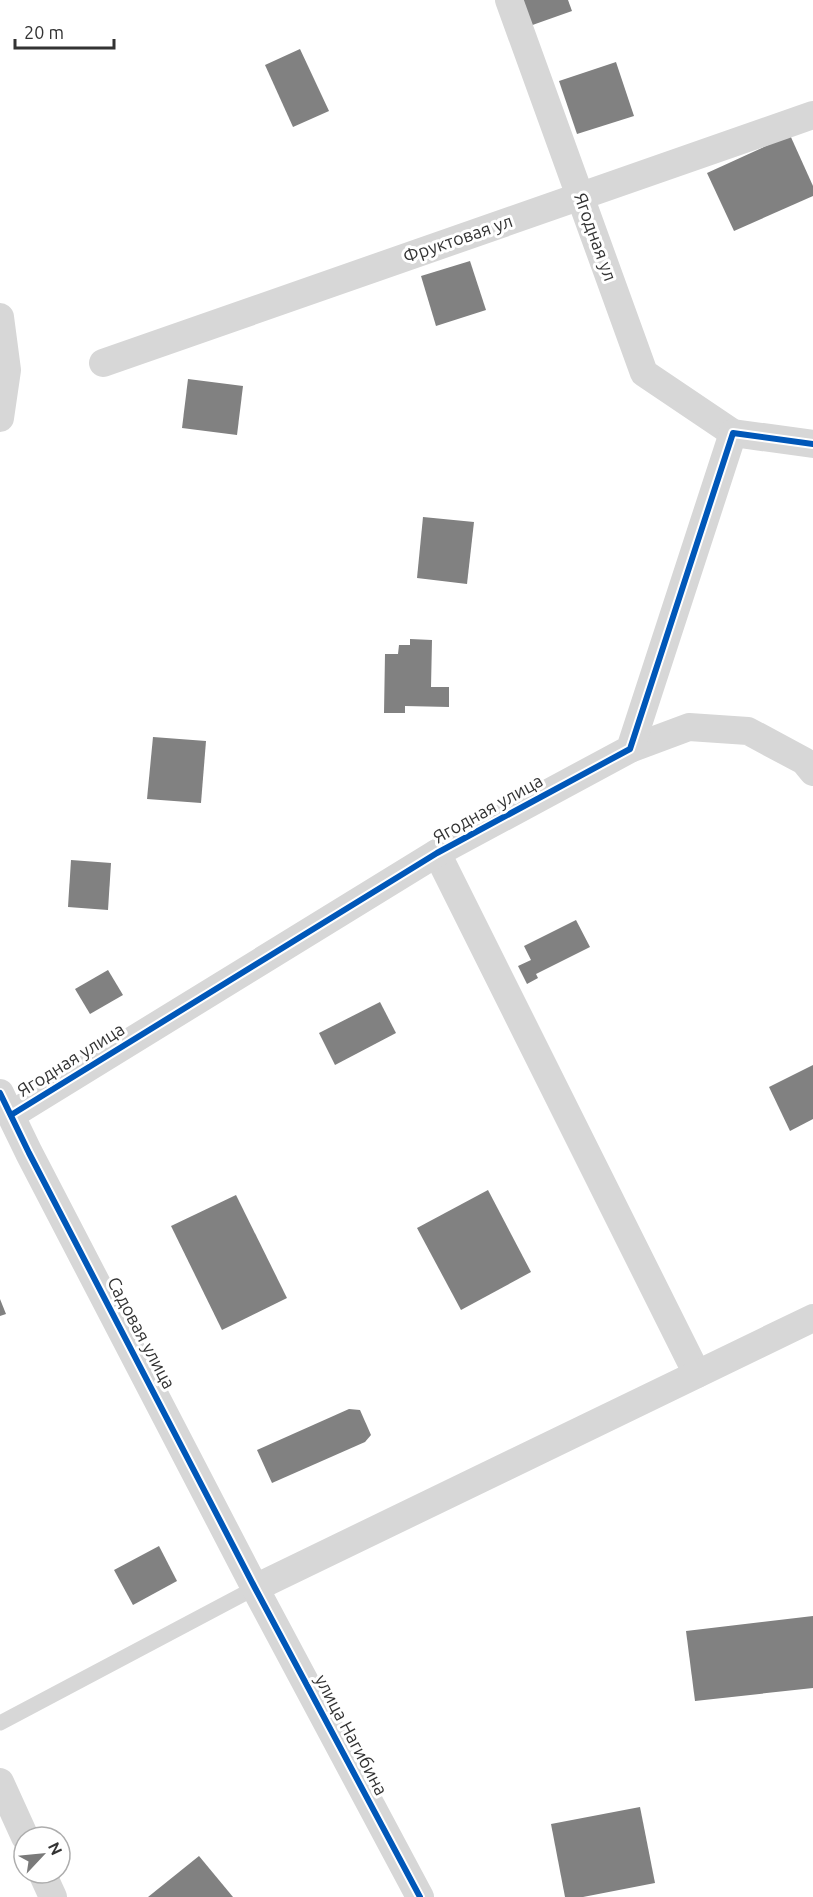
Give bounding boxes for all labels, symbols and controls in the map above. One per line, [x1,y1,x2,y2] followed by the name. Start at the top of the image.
[15,12,114,50] scale bar
[24,22,64,42] text: 20 m
[571,190,621,283] street label: Ягодная ул
[400,210,515,266] street label: Фруктовая ул
[429,770,546,847] street label: Ягодная улица
[13,1018,128,1100] street label: Ягодная улица
[104,1273,180,1392] street label: Садовая улица
[312,1671,392,1798] street label: улица Нагибина
[12,1825,72,1885] north arrow
[45,1839,66,1858] text: N

